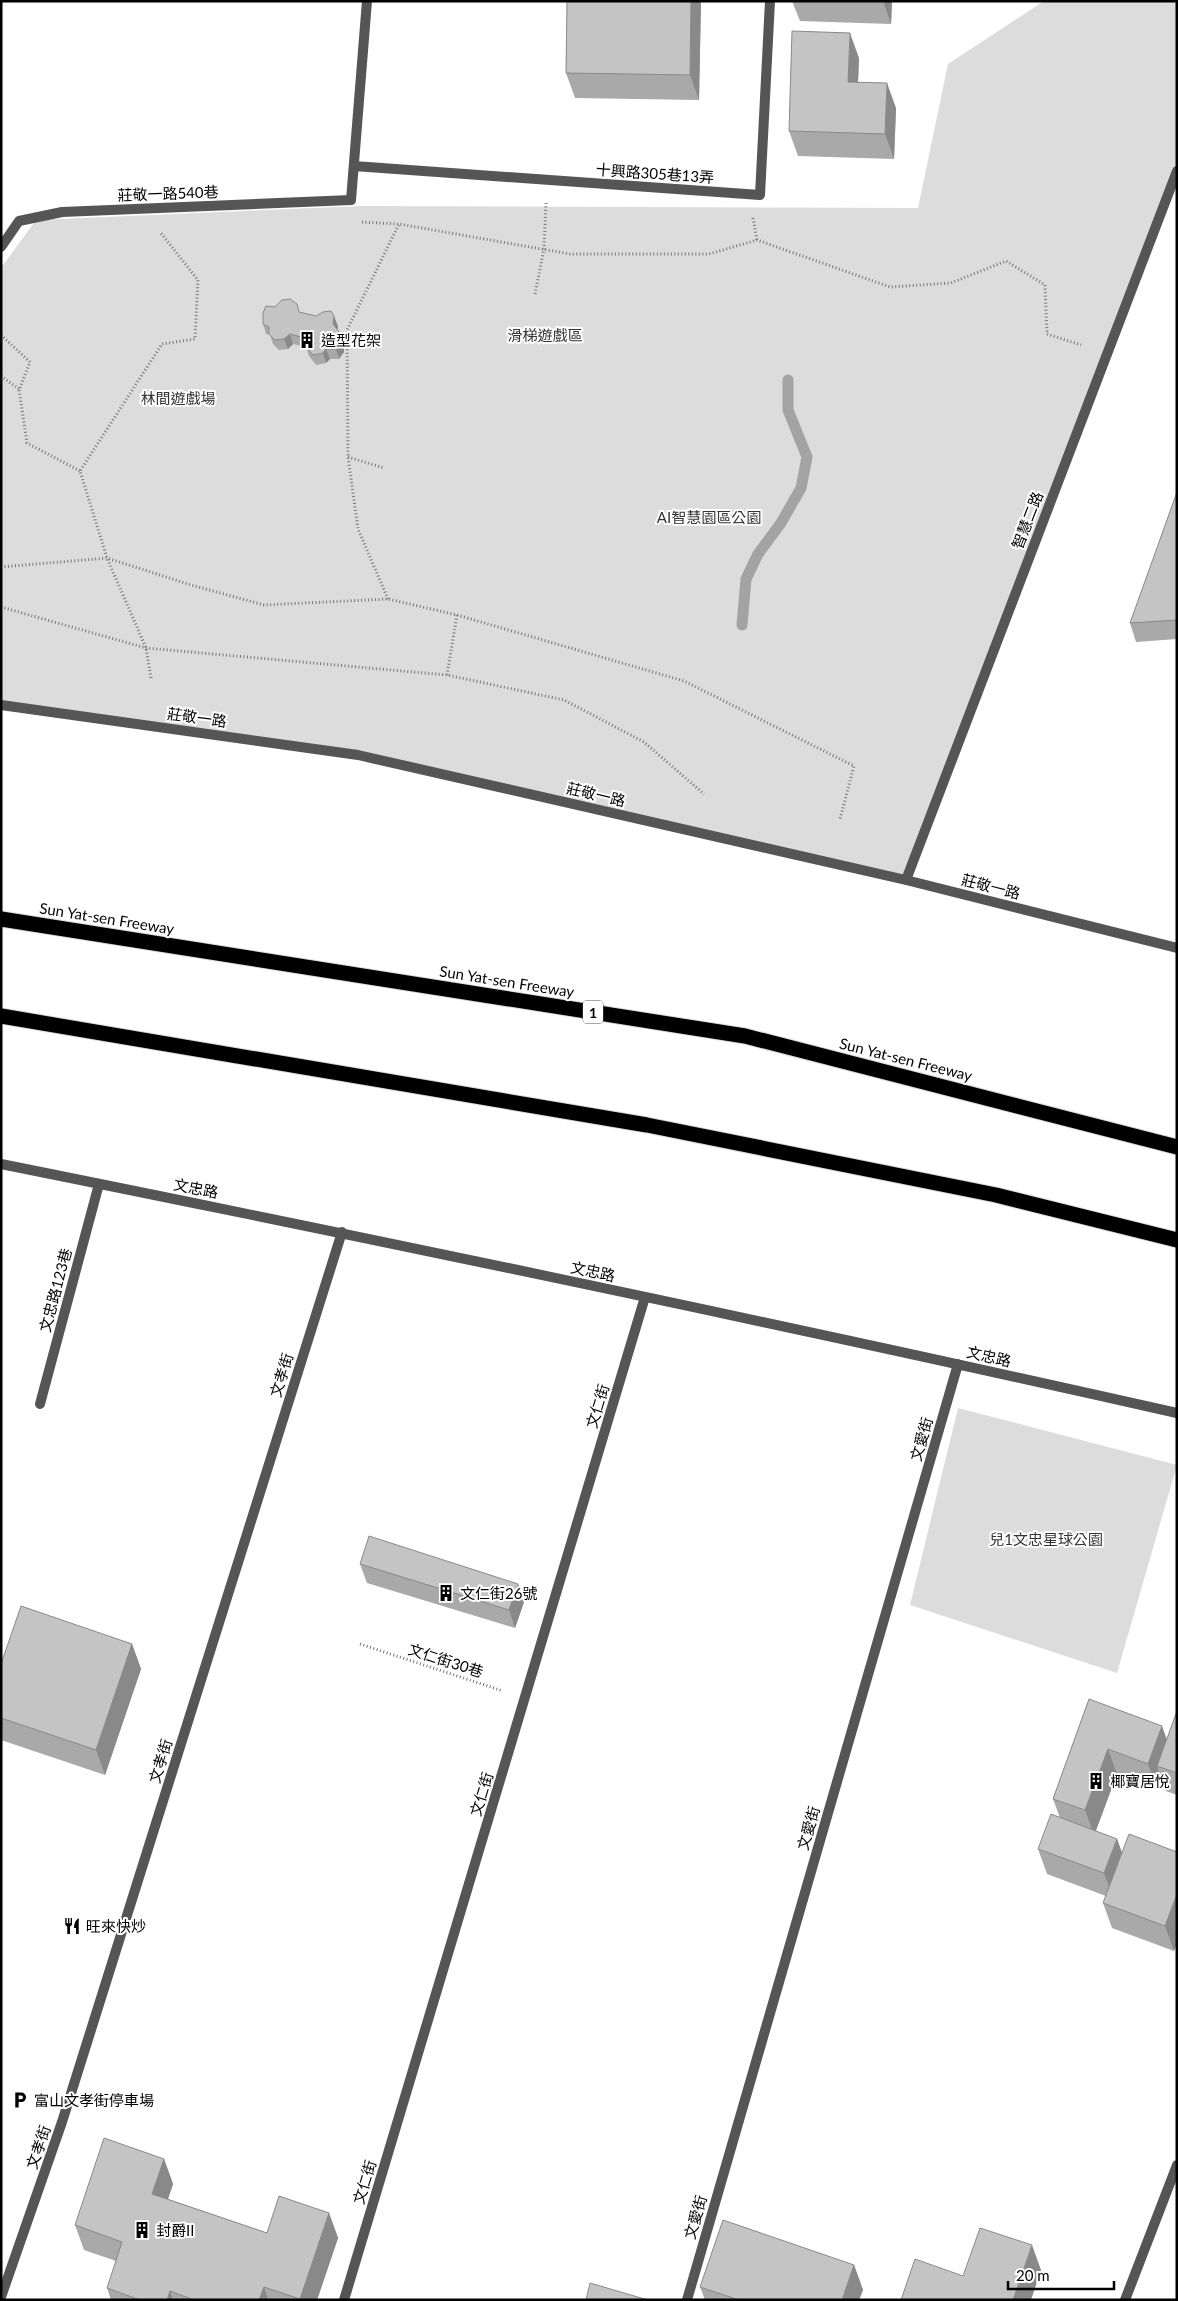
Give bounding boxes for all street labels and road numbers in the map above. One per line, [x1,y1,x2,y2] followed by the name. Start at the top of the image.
[595,160,715,186] street label: 十興路305巷13弄
[117,182,219,204] street label: 莊敬一路540巷
[1008,489,1046,551] street label: 智慧二路
[166,704,228,730] street label: 莊敬一路
[565,778,627,810] street label: 莊敬一路
[960,870,1022,902] street label: 莊敬一路
[38,898,176,938] street label: Sun Yat-sen Freeway
[438,961,576,1001] street label: Sun Yat-sen Freeway
[583,1000,603,1024] road number: 1
[838,1034,974,1084] street label: Sun Yat-sen Freeway
[172,1175,220,1201] street label: 文忠路
[35,1246,75,1334] street label: 文忠路123巷
[569,1258,617,1284] street label: 文忠路
[965,1342,1013,1370] street label: 文忠路
[266,1351,296,1399] street label: 文孝街
[582,1382,612,1430] street label: 文仁街
[906,1415,936,1463] street label: 文愛街
[406,1639,486,1681] street label: 文仁街30巷
[145,1737,175,1785] street label: 文孝街
[466,1770,496,1818] street label: 文仁街
[793,1804,823,1852] street label: 文愛街
[22,2123,54,2171] street label: 文孝街
[349,2158,379,2206] street label: 文仁街
[680,2193,710,2241] street label: 文愛街

